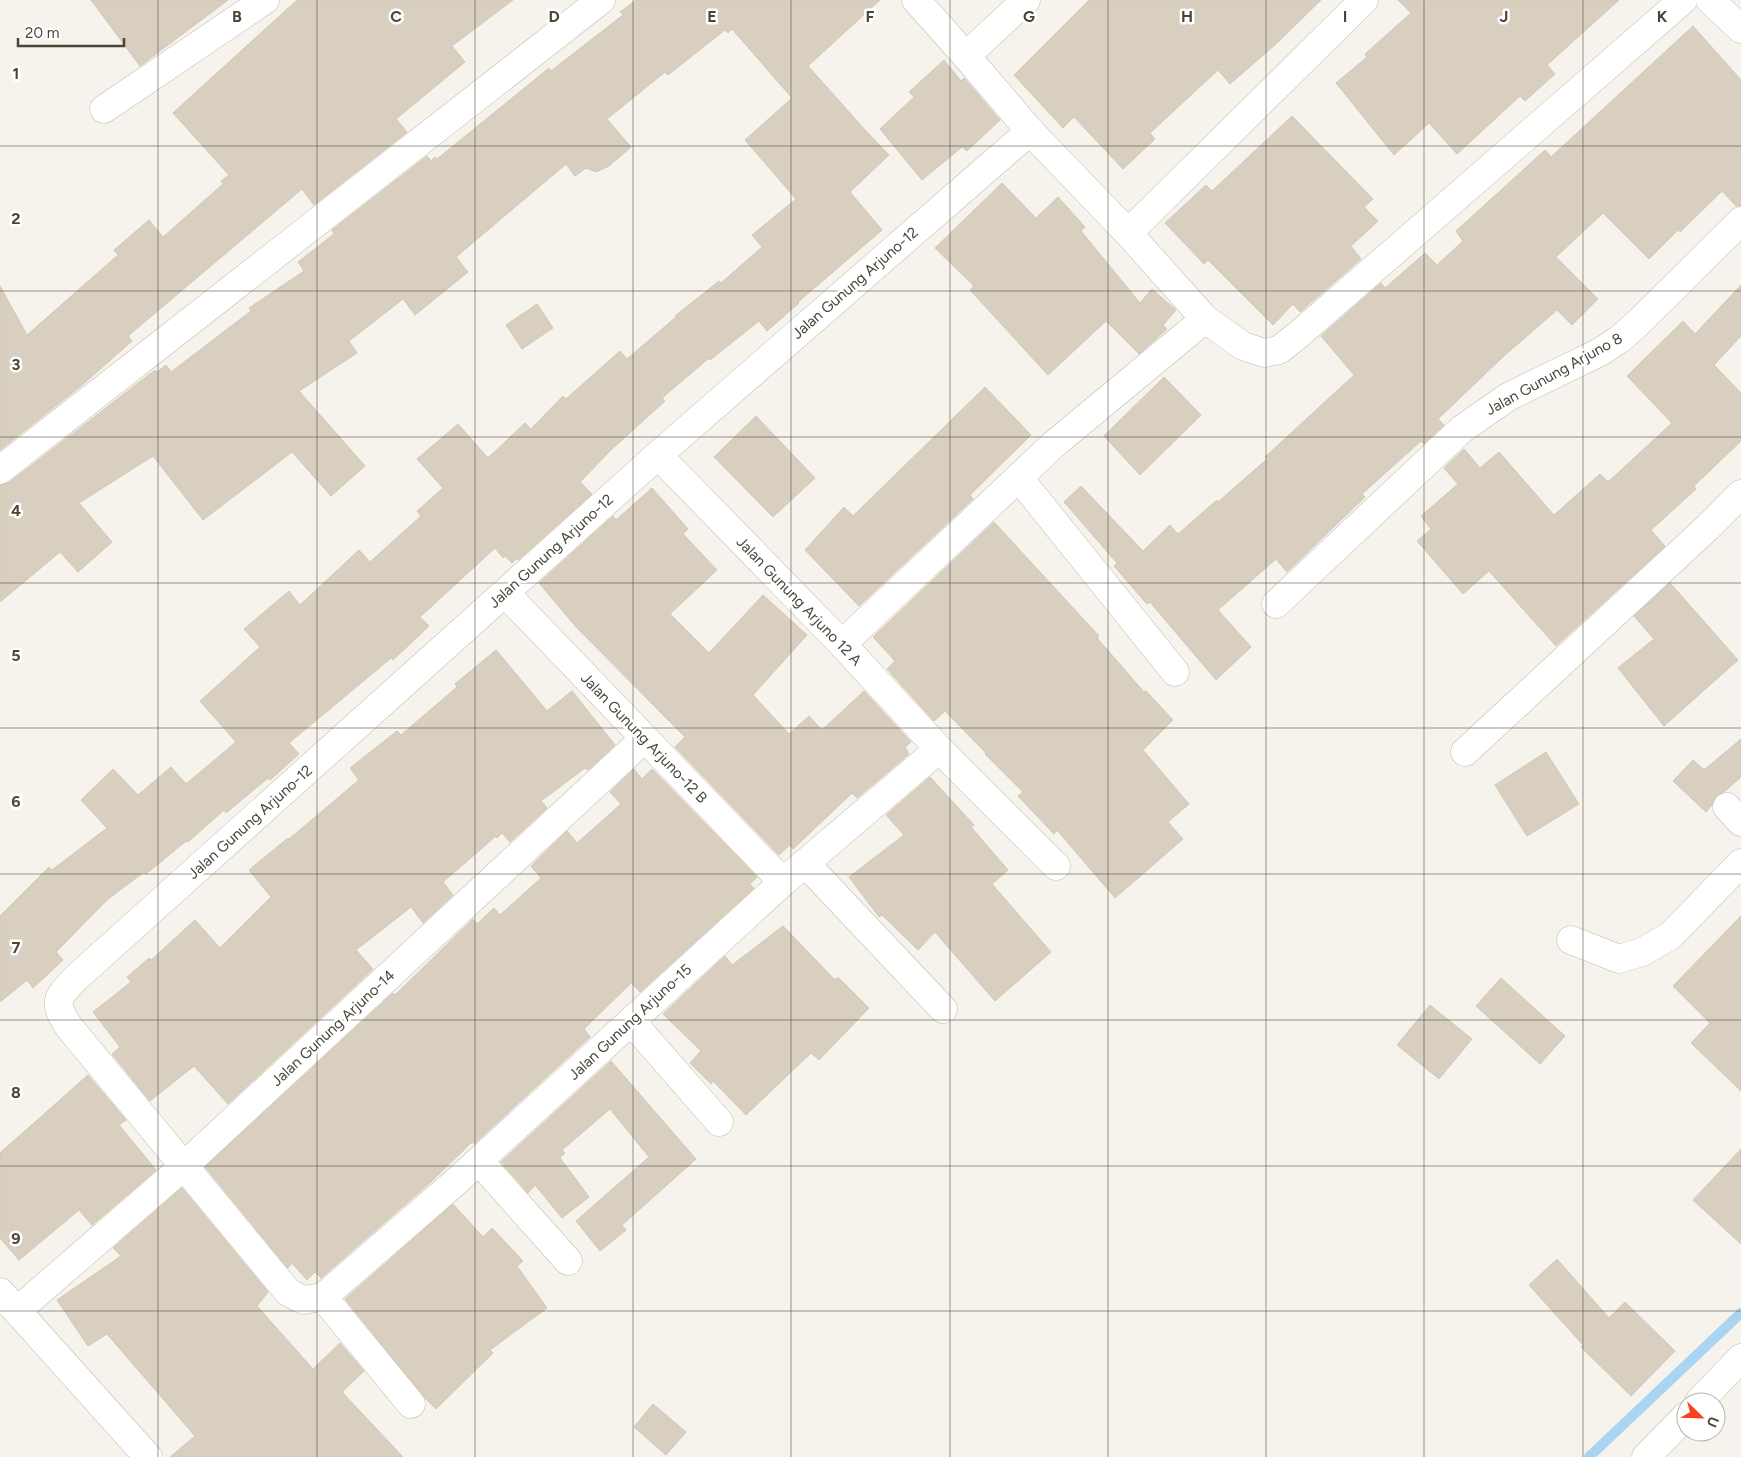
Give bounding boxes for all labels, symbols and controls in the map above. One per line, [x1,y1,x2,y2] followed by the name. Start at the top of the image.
[232,7,242,26] text: B
[390,7,402,26] text: C
[548,7,560,26] text: D
[707,7,717,26] text: E
[866,7,875,26] text: F
[1023,7,1035,26] text: G
[1181,7,1193,26] text: H
[1343,7,1347,26] text: I
[1500,7,1508,26] text: J
[1657,7,1668,26] text: K
[18,15,124,47] scale bar
[25,24,59,42] text: 20 m
[13,64,19,83] text: 1
[11,209,21,228] text: 2
[788,223,922,343] street label: Jalan Gunung Arjuno-12
[1483,329,1625,419] street label: Jalan Gunung Arjuno 8
[12,355,21,374] text: 3
[485,490,617,612] street label: Jalan Gunung Arjuno-12
[11,501,21,520] text: 4
[733,533,865,669] street label: Jalan Gunung Arjuno 12 A
[11,646,21,665] text: 5
[577,669,711,807] street label: Jalan Gunung Arjuno-12 B
[184,761,316,883] street label: Jalan Gunung Arjuno-12
[11,792,21,811] text: 6
[12,938,21,957] text: 7
[565,960,695,1084] street label: Jalan Gunung Arjuno-15
[268,966,398,1090] street label: Jalan Gunung Arjuno-14
[11,1083,21,1102] text: 8
[11,1229,21,1248] text: 9
[1676,1392,1726,1442] north arrow
[1703,1414,1722,1430] text: U

